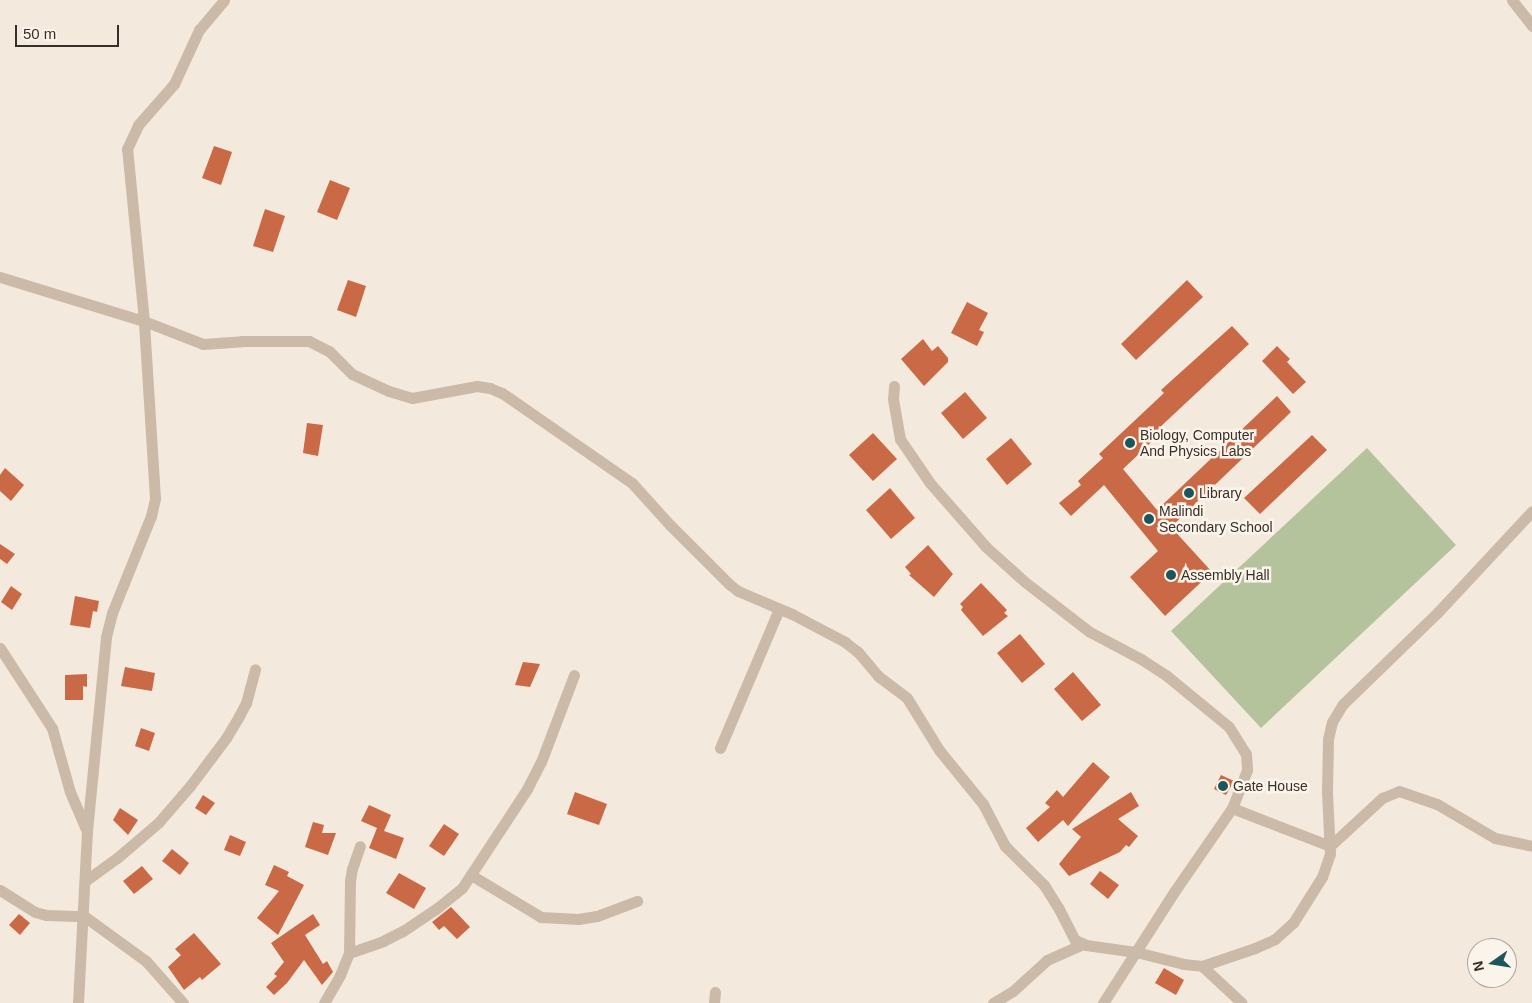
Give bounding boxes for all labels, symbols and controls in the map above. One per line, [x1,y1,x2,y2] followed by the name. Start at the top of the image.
[18,15,121,47] scale bar
[23,25,56,42] text: 50 m
[1140,427,1254,460] place label: Biology, Computer And Physics Labs
[1124,437,1136,449] marker: Biology, Computer And Physics Labs
[1199,485,1242,501] place label: Library
[1183,487,1195,499] marker: Library
[1159,503,1273,536] place label: Malindi Secondary School
[1143,513,1155,525] marker: Malindi Secondary School
[1181,567,1270,583] place label: Assembly Hall
[1165,569,1177,581] marker: Assembly Hall
[1233,778,1308,794] place label: Gate House
[1217,780,1229,792] marker: Gate House
[1467,938,1517,988] north arrow
[1469,959,1487,973] text: N

